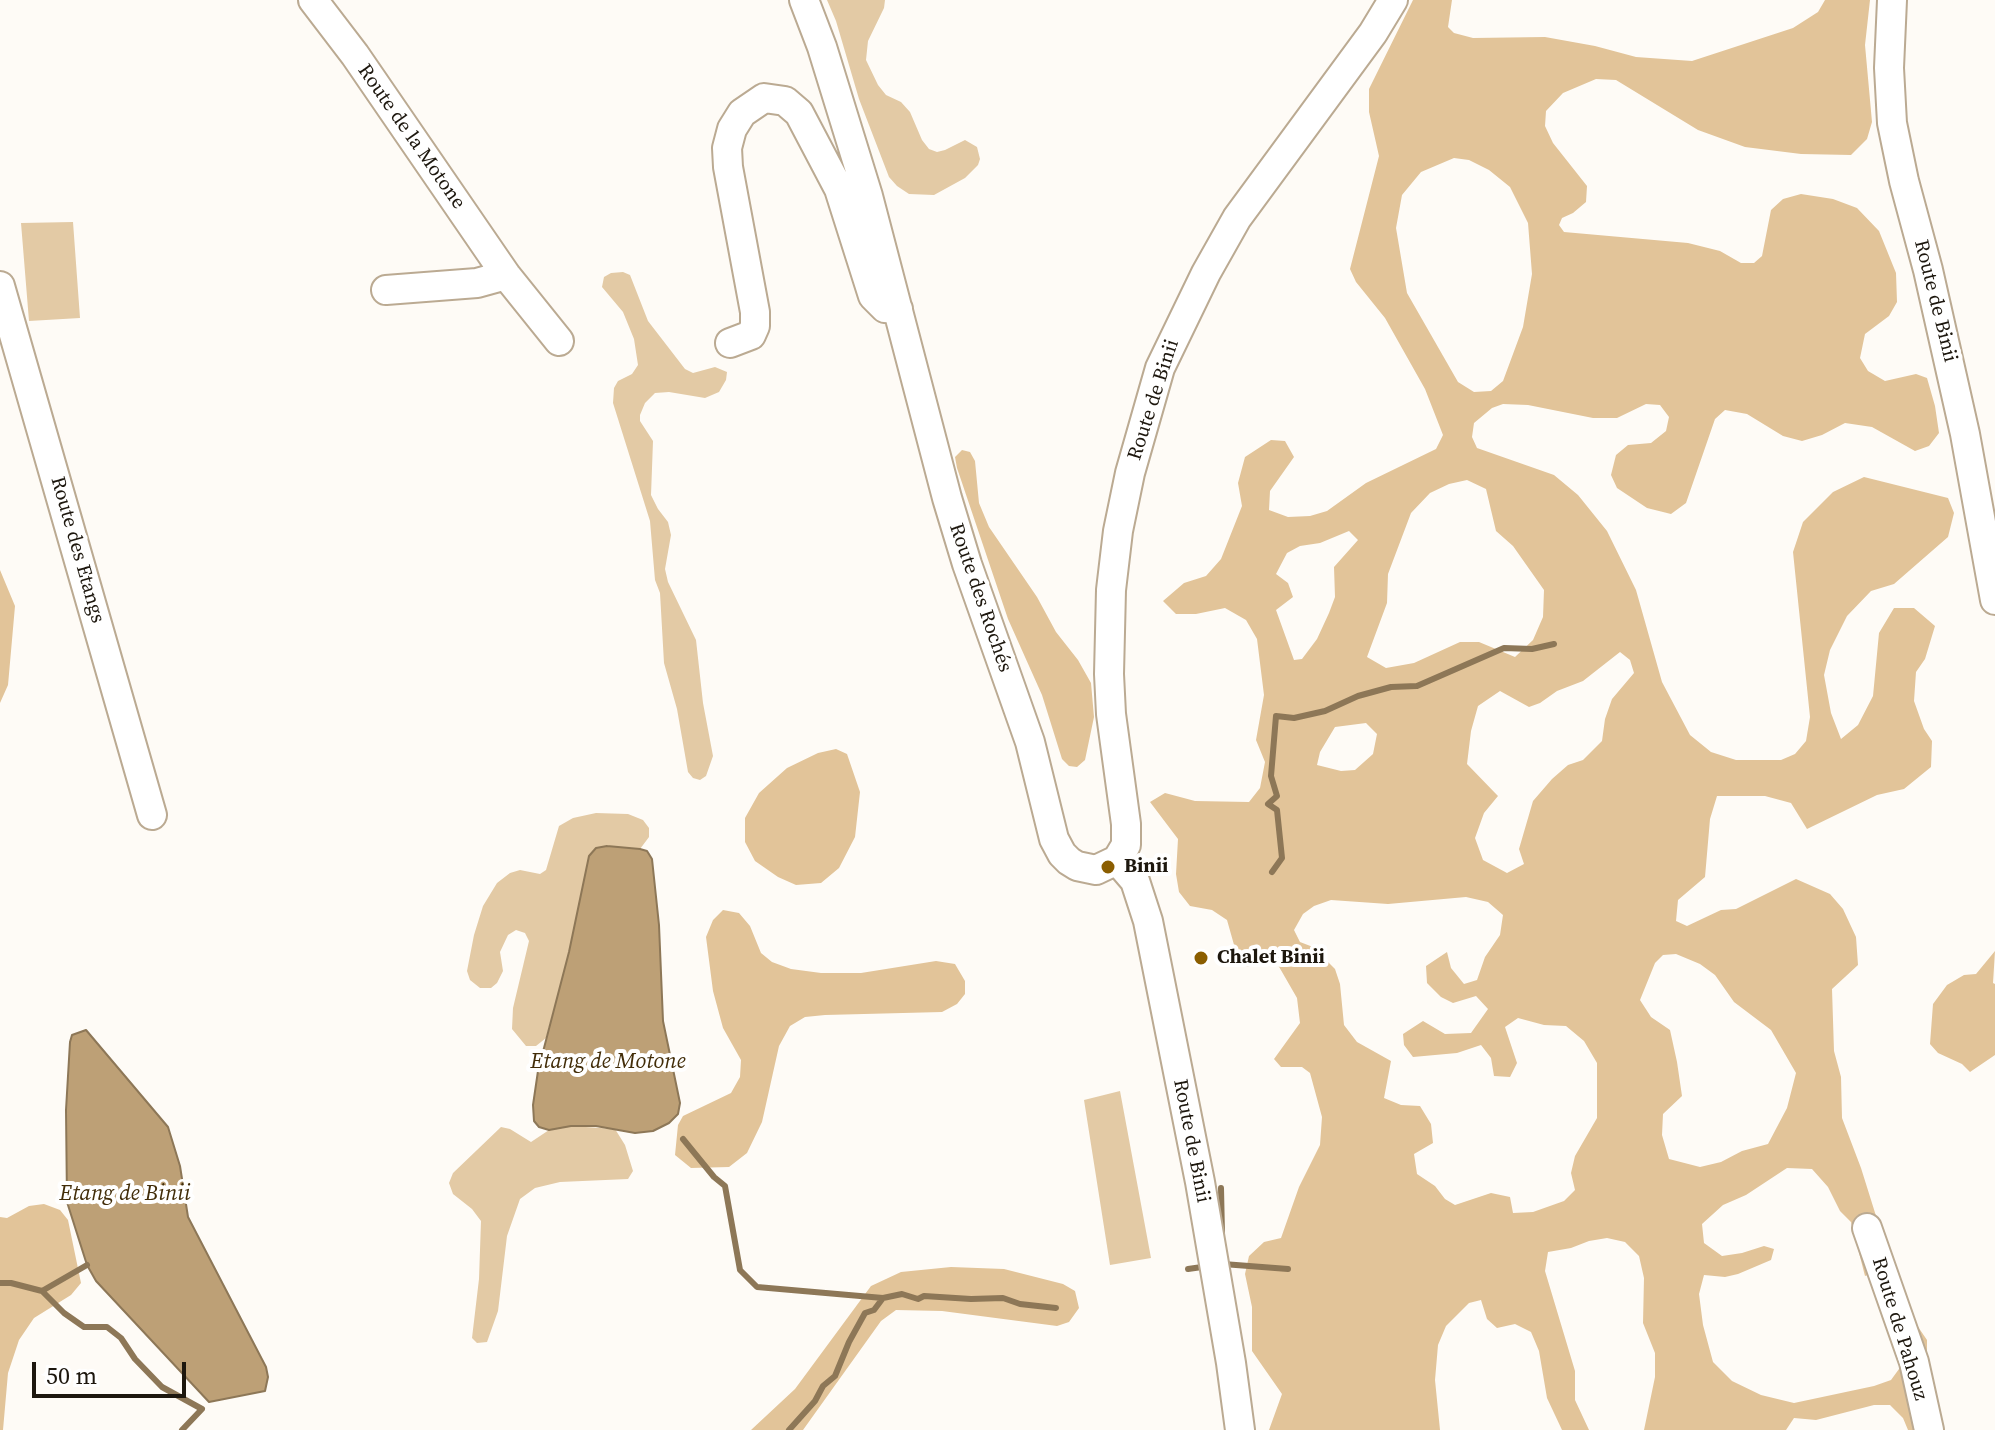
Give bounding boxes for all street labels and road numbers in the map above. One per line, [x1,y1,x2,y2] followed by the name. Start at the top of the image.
[352,60,470,214] street label: Route de la Motone
[1908,237,1962,365] street label: Route de Binii
[1123,337,1185,463] street label: Route de Binii
[45,474,109,626] street label: Route des Etangs
[943,520,1017,676] street label: Route des Rochés
[1167,1077,1215,1205] street label: Route de Binii
[1866,1255,1932,1403] street label: Route de Pahouz

